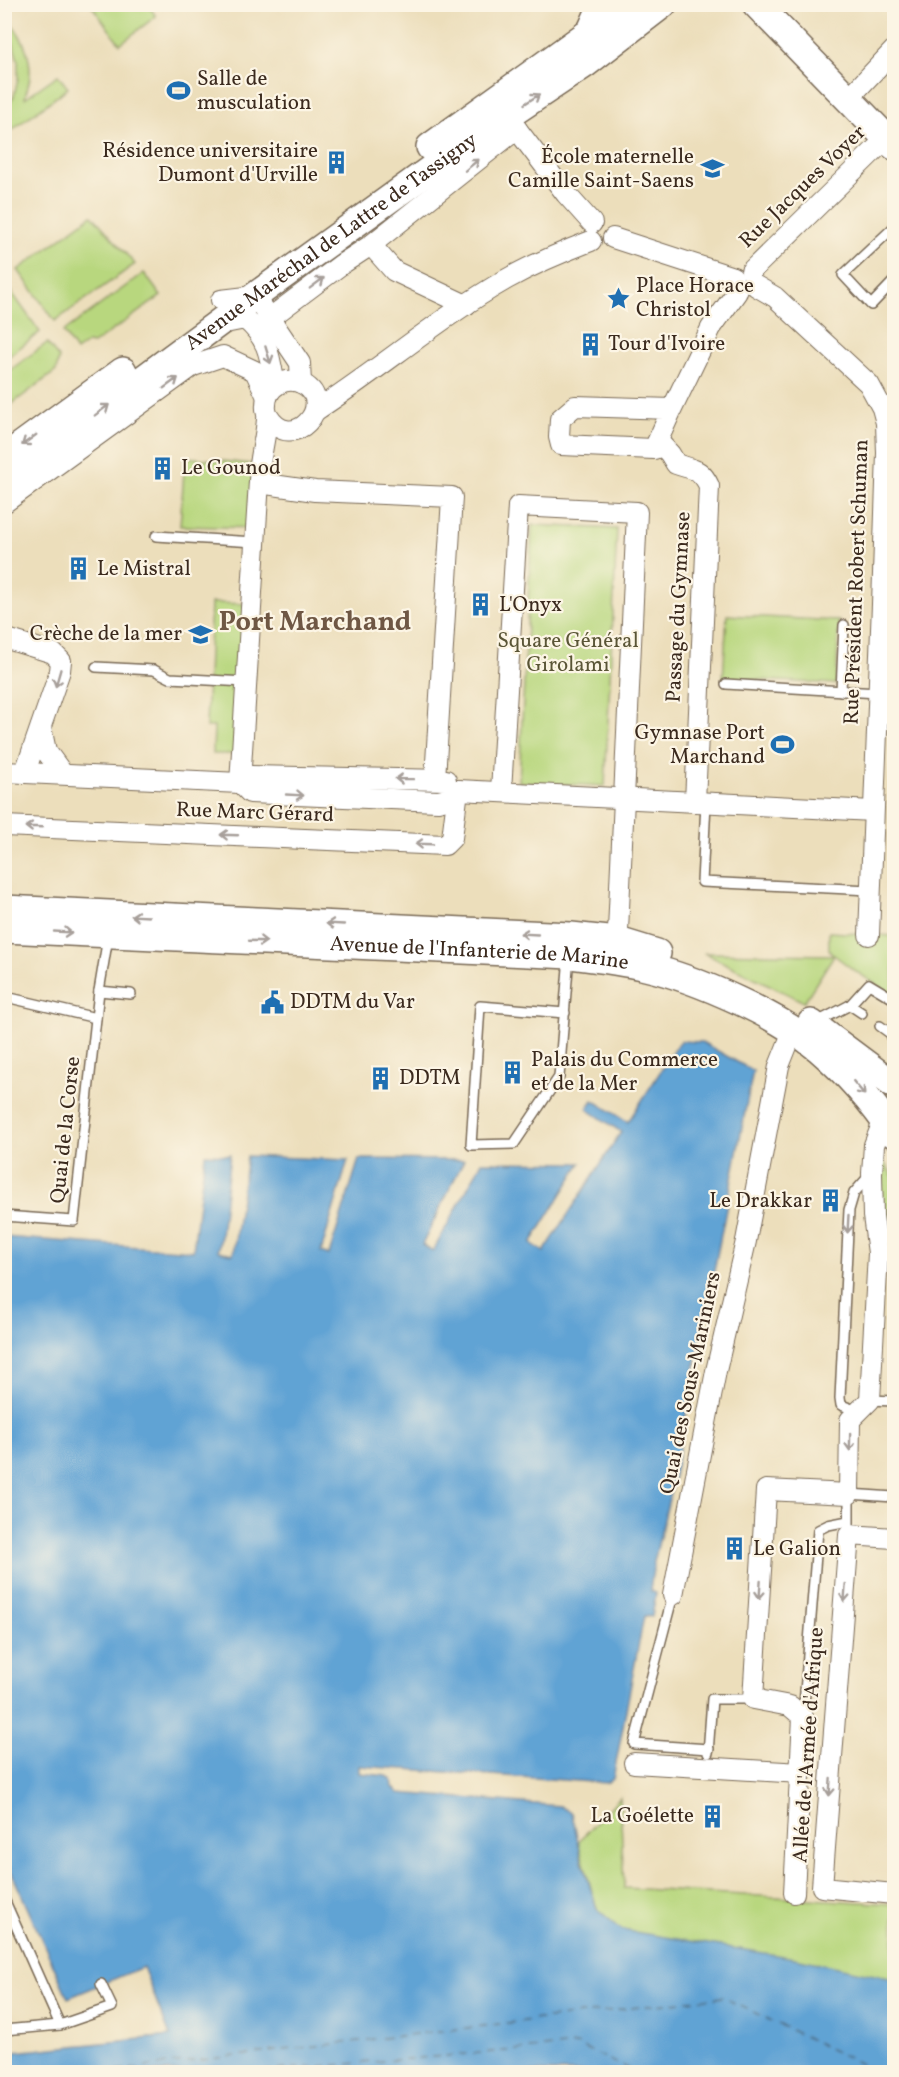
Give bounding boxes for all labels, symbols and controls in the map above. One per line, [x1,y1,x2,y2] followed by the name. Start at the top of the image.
[197,65,311,118] place label: Salle de musculation
[166,78,192,104] sports icon: Salle de musculation
[523,92,540,104] one-way arrow
[733,119,873,255] street label: Rue Jacques Voyer
[179,125,483,358] street label: Avenue Maréchal de Lattre de Tassigny
[102,137,318,190] place label: Résidence universitaire Dumont d'Urville
[508,143,694,196] place label: École maternelle Camille Saint-Saens
[323,150,349,176] building icon: Résidence universitaire Dumont d'Urville
[699,156,725,182] school or university icon: École maternelle Camille Saint-Saens
[464,158,480,171] one-way arrow
[636,272,754,325] place label: Place Horace Christol
[309,277,325,290] one-way arrow
[605,285,631,311] place icon: Place Horace Christol
[608,330,725,359] place label: Tour d'Ivoire
[577,331,603,357] building icon: Tour d'Ivoire
[263,345,274,364] one-way arrow
[162,376,178,389] one-way arrow
[94,404,110,416] one-way arrow
[22,433,38,446] one-way arrow
[838,439,876,725] street label: Rue Président Robert Schuman
[181,454,281,483] place label: Le Gounod
[150,455,176,481] building icon: Le Gounod
[660,511,698,703] street label: Passage du Gymnase
[97,555,191,584] place label: Le Mistral
[66,556,92,582] building icon: Le Mistral
[499,591,562,620] place label: L'Onyx
[468,592,494,618] building icon: L'Onyx
[219,604,411,642] district label: Port Marchand
[30,620,182,649] place label: Crèche de la mer
[187,621,213,647] school or university icon: Crèche de la mer
[497,627,639,680] park label: Square Général Girolami
[52,668,63,687] one-way arrow
[634,719,765,772] place label: Gymnase Port Marchand
[770,732,796,758] sports icon: Gymnase Port Marchand
[394,773,414,784] one-way arrow
[284,789,304,800] one-way arrow
[176,796,334,830] street label: Rue Marc Gérard
[25,821,45,832] one-way arrow
[219,830,239,841] one-way arrow
[414,838,434,849] one-way arrow
[130,910,150,921] one-way arrow
[325,919,345,930] one-way arrow
[52,927,72,938] one-way arrow
[329,929,631,978] street label: Avenue de l'Infanterie de Marine
[520,929,540,940] one-way arrow
[247,935,267,947] one-way arrow
[290,988,415,1017] place label: DDTM du Var
[259,989,285,1015] public building icon: DDTM du Var
[531,1046,718,1099] place label: Palais du Commerce et de la Mer
[44,1055,88,1205] street label: Quai de la Corse
[500,1059,526,1085] building icon: Palais du Commerce et de la Mer
[399,1064,460,1093] place label: DDTM
[368,1065,394,1091] building icon: DDTM
[853,1080,866,1096] one-way arrow
[709,1187,812,1216] place label: Le Drakkar
[817,1188,843,1214] building icon: Le Drakkar
[843,1213,854,1233] one-way arrow
[653,1269,729,1497] street label: Quai des Sous-Mariniers
[844,1432,855,1452] one-way arrow
[753,1535,841,1564] place label: Le Galion
[722,1536,748,1562] building icon: Le Galion
[754,1580,765,1600] one-way arrow
[839,1583,850,1602] one-way arrow
[786,1626,832,1864] street label: Allée de l'Armée d'Afrique
[824,1777,835,1797] one-way arrow
[591,1802,694,1831] place label: La Goélette
[699,1803,725,1829] building icon: La Goélette

